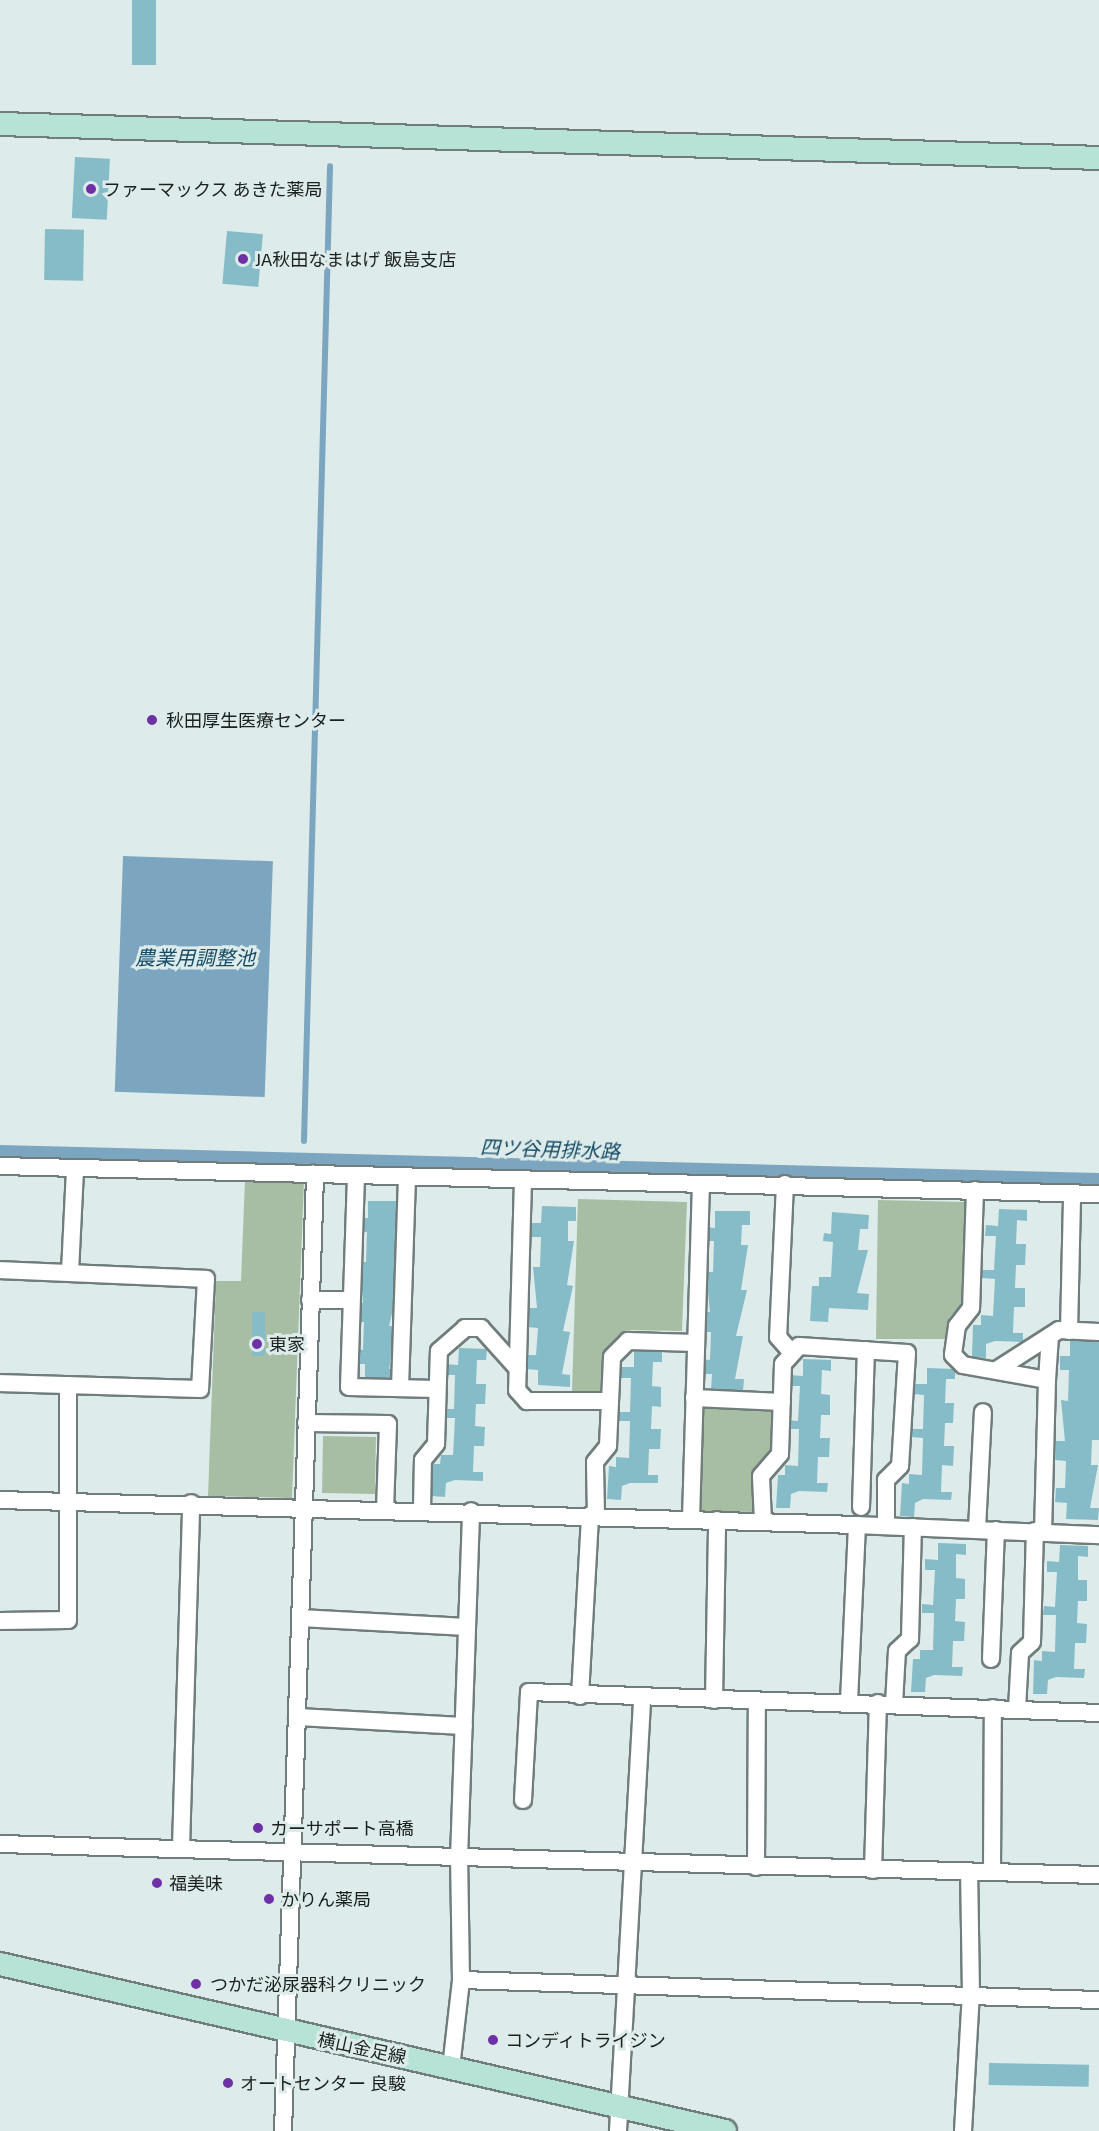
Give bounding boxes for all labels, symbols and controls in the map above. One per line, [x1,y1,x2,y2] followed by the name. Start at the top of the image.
[103,178,323,200] place label: ファーマックス あきた薬局
[84,182,98,196] marker: ファーマックス あきた薬局
[255,248,456,270] place label: JA秋田なまはげ 飯島支店
[236,252,250,266] marker: JA秋田なまはげ 飯島支店
[166,709,346,731] place label: 秋田厚生医療センター
[143,711,161,729] marker: 秋田厚生医療センター
[135,945,255,969] water label: 農業用調整池
[480,1135,620,1163] water label: 四ツ谷用排水路
[269,1333,305,1355] place label: 東家
[250,1337,264,1351] marker: 東家
[270,1817,414,1839] place label: カーサポート高橋
[251,1821,265,1835] marker: カーサポート高橋
[169,1872,223,1894] place label: 福美味
[150,1876,164,1890] marker: 福美味
[281,1888,371,1910] place label: かりん薬局
[262,1892,276,1906] marker: かりん薬局
[210,1973,426,1995] place label: つかだ泌尿器科クリニック
[187,1975,205,1993] marker: つかだ泌尿器科クリニック
[316,2028,408,2068] street label: 横山金足線
[505,2029,667,2051] place label: コンディトライジン
[486,2033,500,2047] marker: コンディトライジン
[240,2072,406,2094] place label: オートセンター 良駿
[221,2076,235,2090] marker: オートセンター 良駿

